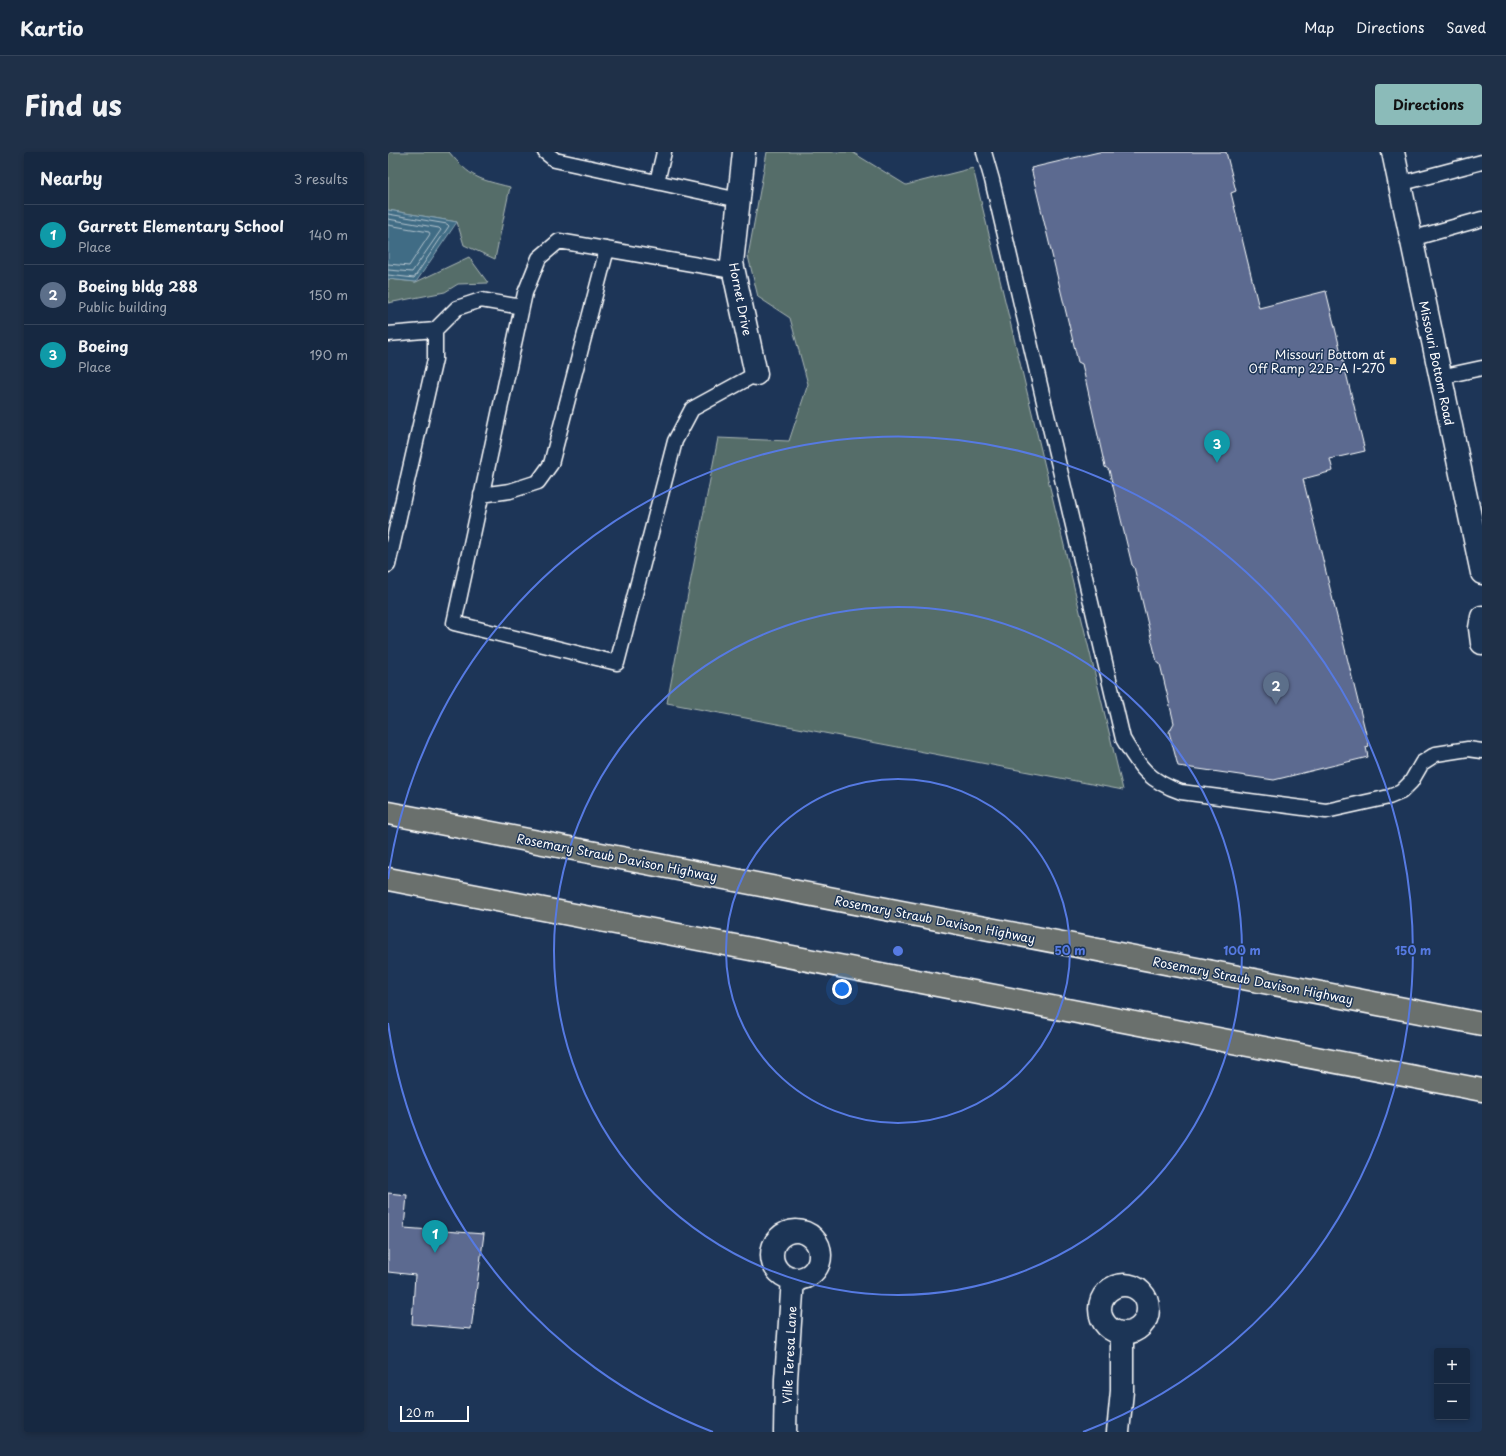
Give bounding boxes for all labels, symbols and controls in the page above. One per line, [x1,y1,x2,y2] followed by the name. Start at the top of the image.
[20,14,83,42] text: Kartio
[1304,17,1334,38] text: Map
[1356,17,1424,38] text: Directions
[1446,17,1486,38] text: Saved
[24,83,122,126] text: Find us
[1375,84,1482,125] button: Directions
[40,165,102,191] text: Nearby
[294,169,348,188] text: 3 results
[78,214,284,237] text: Garrett Elementary School
[50,225,56,244] text: 1
[309,225,348,244] text: 140 m
[78,237,111,256] text: Place
[725,261,757,337] street label: Hornet Drive
[78,274,198,297] text: Boeing bldg 288
[48,285,58,304] text: 2
[309,285,348,304] text: 150 m
[78,297,167,316] text: Public building
[1415,299,1459,427] street label: Missouri Bottom Road
[78,334,128,357] text: Boeing
[49,345,57,364] text: 3
[309,345,348,364] text: 190 m
[1249,345,1385,377] place label: Missouri Bottom at Off Ramp 22B-A I-270
[1388,356,1398,366] marker: Missouri Bottom at Off Ramp 22B-A I-270
[78,357,111,376] text: Place
[1204,430,1230,463] pin: 3
[1263,672,1289,705] pin: 2
[515,829,719,885] street label: Rosemary Straub Davison Highway
[833,891,1037,947] street label: Rosemary Straub Davison Highway
[1054,941,1086,959] text: 50 m
[1223,941,1261,959] text: 100 m
[1395,941,1431,959] text: 150 m
[891,944,905,958] centre of rings
[1151,952,1355,1008] street label: Rosemary Straub Davison Highway
[832,979,852,999] your location
[422,1220,448,1253] pin: 1
[777,1306,801,1404] street label: Ville Teresa Lane
[1434,1348,1470,1420] map controls
[1434,1348,1470,1384] button: +
[1434,1384,1470,1420] button: −
[400,1404,469,1423] scale bar
[406,1404,434,1421] text: 20 m

